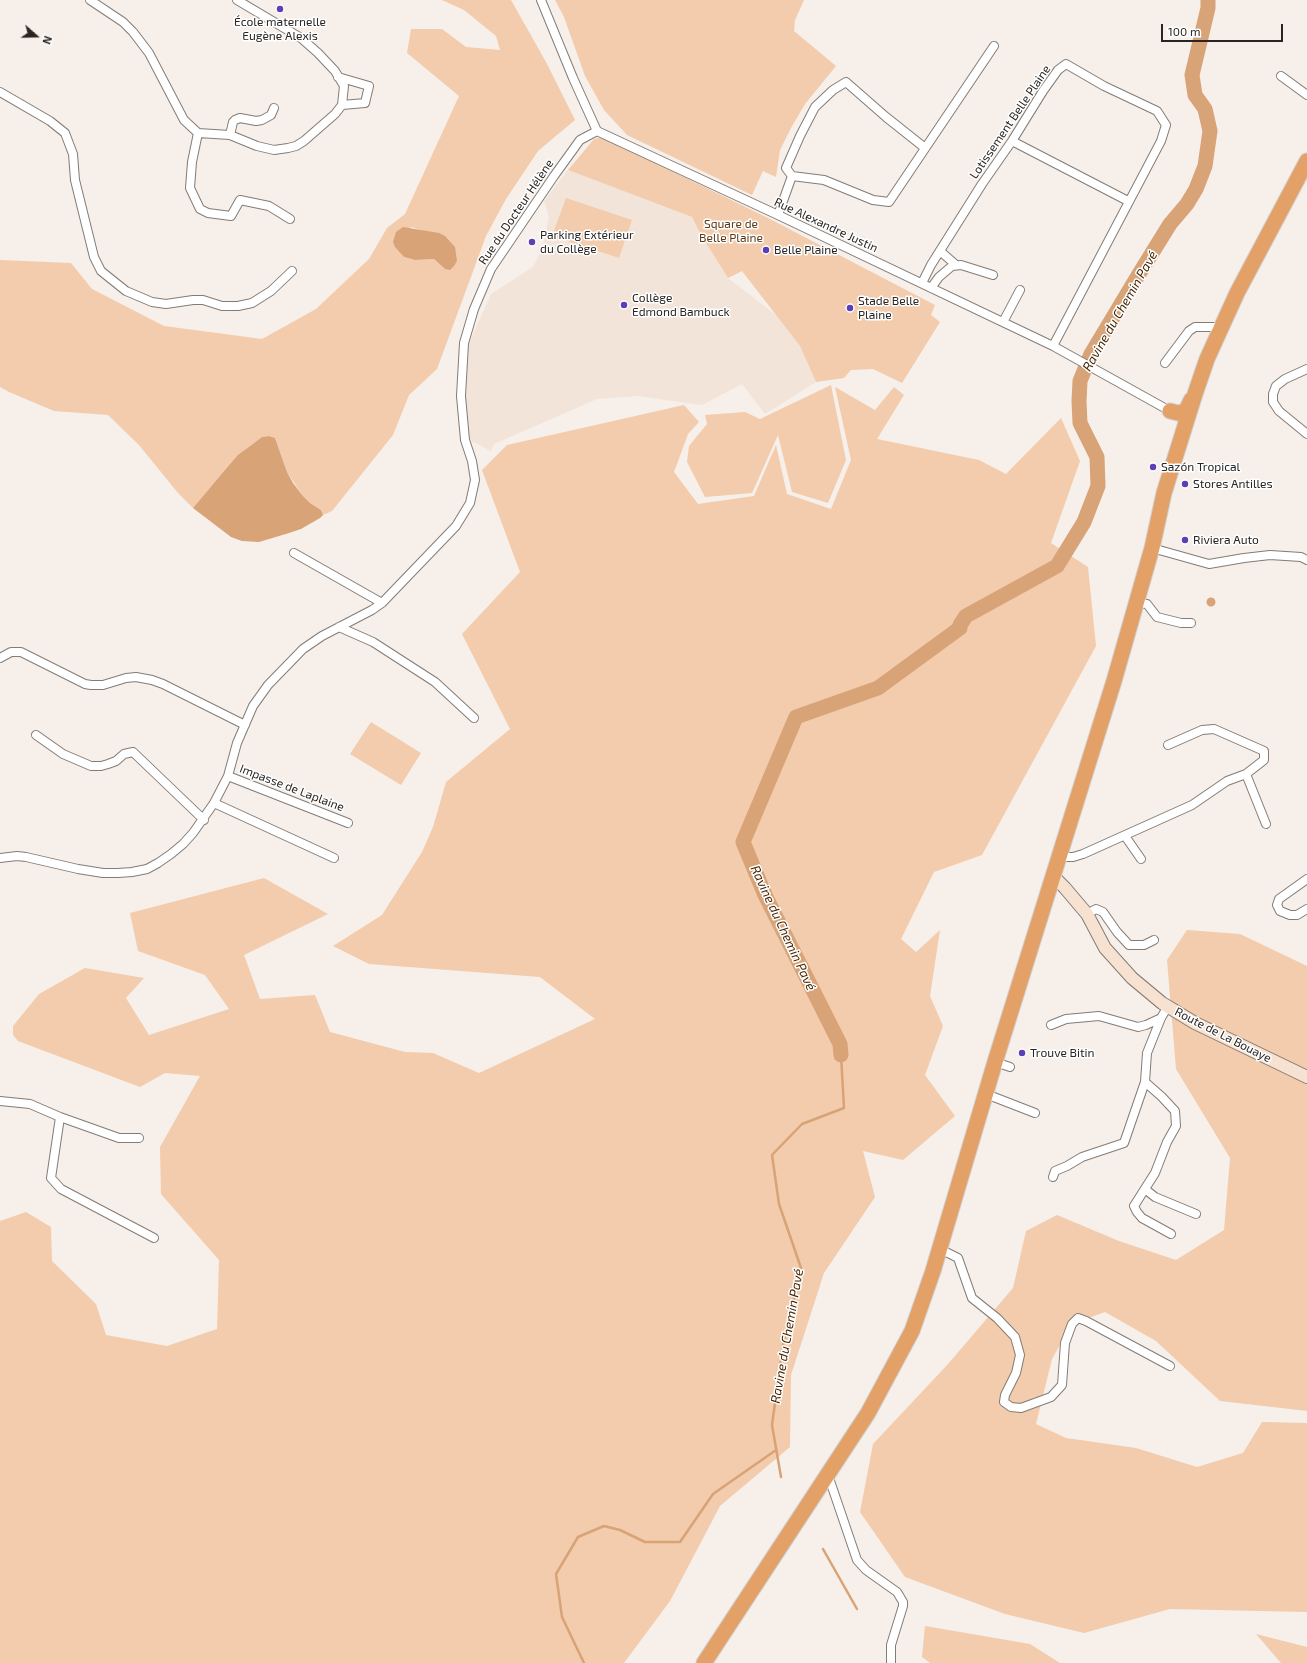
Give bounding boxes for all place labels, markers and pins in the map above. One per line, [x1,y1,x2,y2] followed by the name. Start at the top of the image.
[275,4,285,14] marker: École maternelle Eugène Alexis
[234,15,326,43] place label: École maternelle Eugène Alexis
[540,228,634,256] place label: Parking Extérieur du Collège
[527,237,537,247] marker: Parking Extérieur du Collège
[774,243,838,257] place label: Belle Plaine
[761,245,771,255] marker: Belle Plaine
[632,291,730,319] place label: Collège Edmond Bambuck
[858,294,919,322] place label: Stade Belle Plaine
[619,300,629,310] marker: Collège Edmond Bambuck
[845,303,855,313] marker: Stade Belle Plaine
[1161,460,1240,474] place label: Sazón Tropical
[1148,462,1158,472] marker: Sazón Tropical
[1193,477,1273,491] place label: Stores Antilles
[1180,479,1190,489] marker: Stores Antilles
[1193,533,1259,547] place label: Riviera Auto
[1180,535,1190,545] marker: Riviera Auto
[1030,1046,1095,1060] place label: Trouve Bitin
[1017,1048,1027,1058] marker: Trouve Bitin

